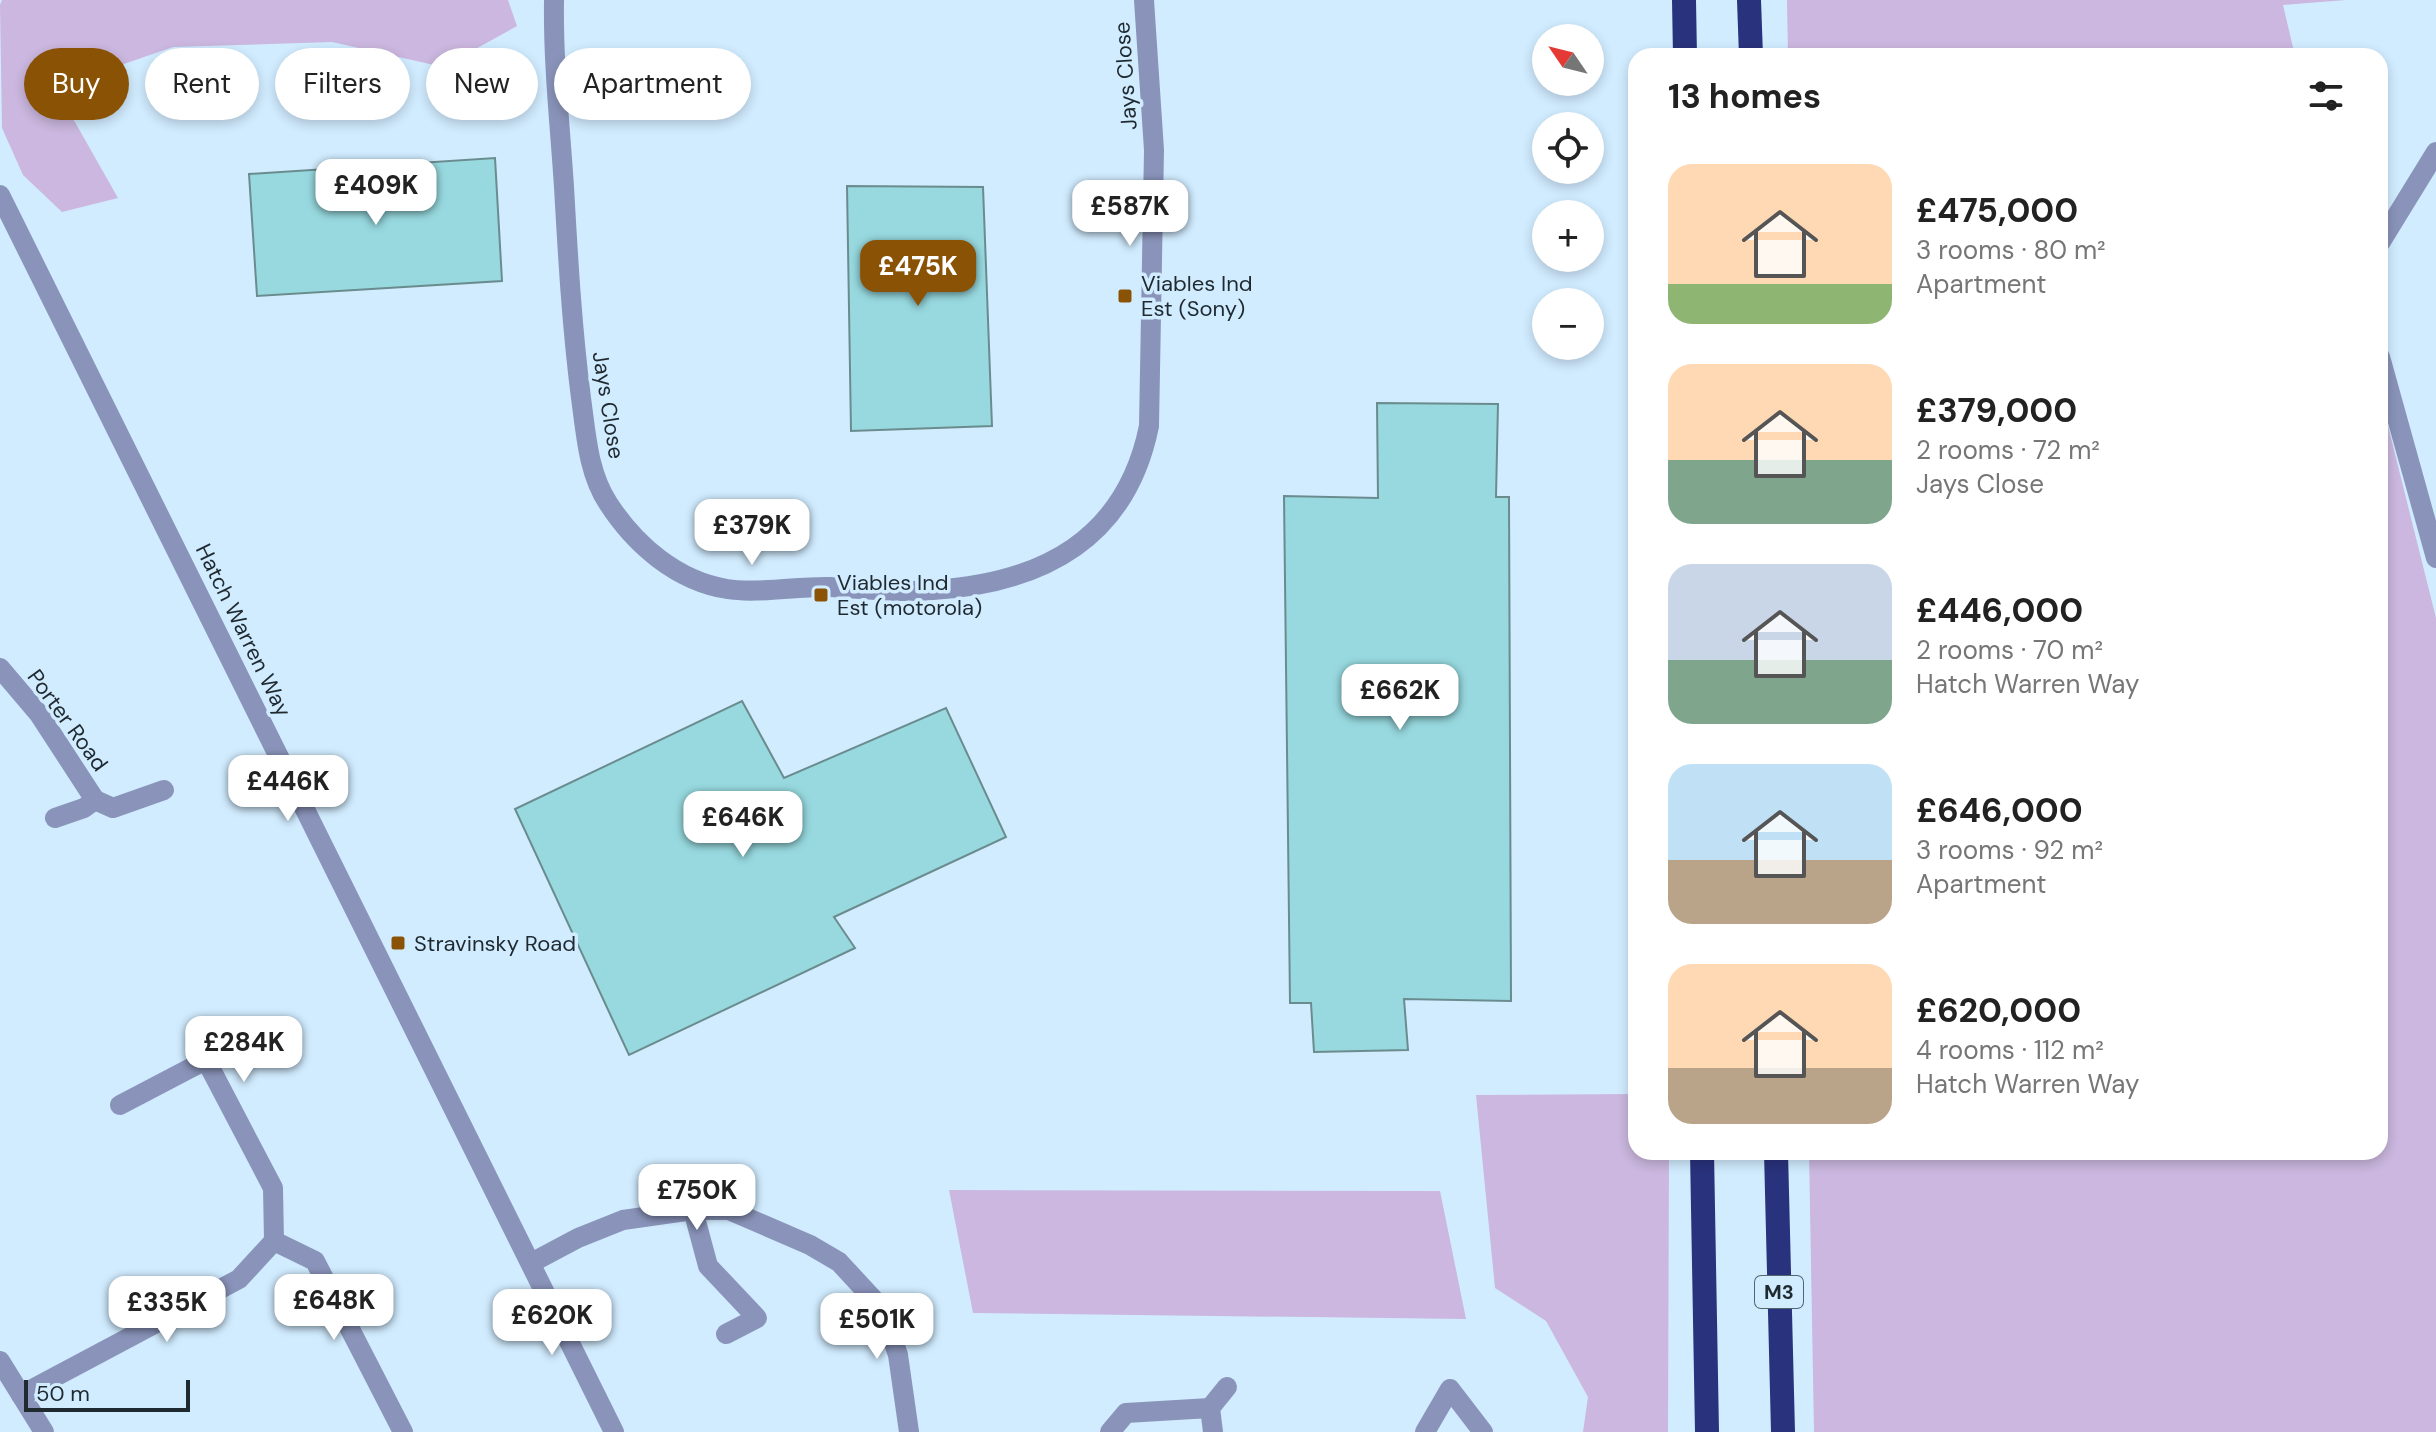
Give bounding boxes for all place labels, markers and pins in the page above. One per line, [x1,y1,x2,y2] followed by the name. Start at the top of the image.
[320,159,432,227] pin: £409K
[1074,180,1186,248] pin: £587K
[862,240,974,308] pin: £475K
[1141,269,1253,323] place label: Viables Ind Est (Sony)
[1116,287,1134,305] marker: Viables Ind Est (Sony)
[696,499,808,567] pin: £379K
[837,568,982,622] place label: Viables Ind Est (motorola)
[812,586,830,604] marker: Viables Ind Est (motorola)
[1344,664,1456,732] pin: £662K
[232,755,344,823] pin: £446K
[687,791,799,859] pin: £646K
[414,929,576,958] place label: Stravinsky Road
[389,934,407,952] marker: Stravinsky Road
[188,1016,300,1084] pin: £284K
[641,1164,753,1232] pin: £750K
[278,1274,390,1342] pin: £648K
[111,1276,223,1344] pin: £335K
[496,1289,608,1357] pin: £620K
[821,1293,933,1361] pin: £501K

